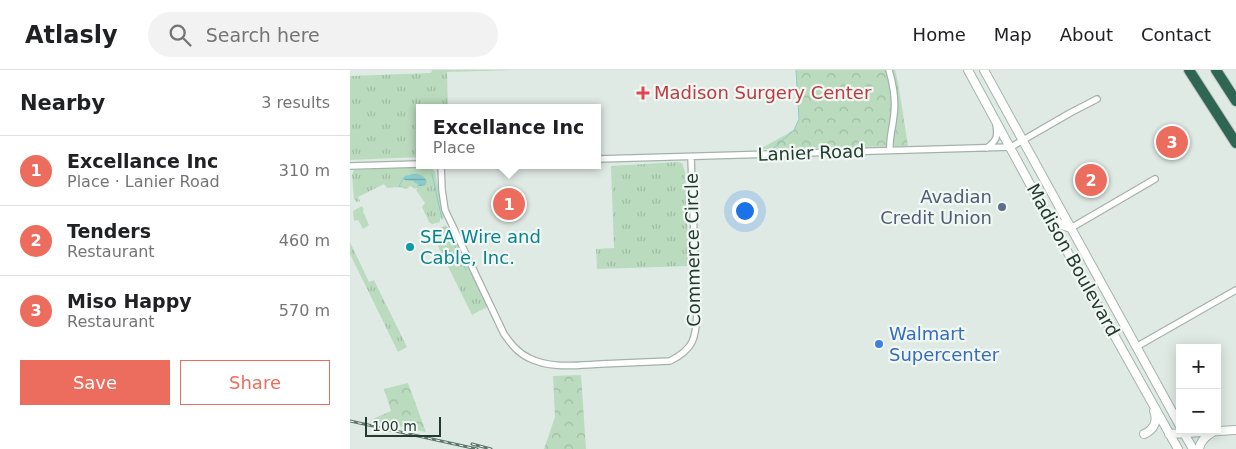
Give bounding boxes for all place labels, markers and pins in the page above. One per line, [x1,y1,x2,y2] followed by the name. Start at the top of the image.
[654,82,872,103] place label: Madison Surgery Center
[636,86,650,100] marker: Madison Surgery Center
[1156,123,1188,161] pin: 3
[1075,161,1107,199] pin: 2
[493,185,525,223] pin: 1
[880,186,992,228] place label: Avadian Credit Union
[996,201,1008,213] marker: Avadian Credit Union
[420,226,541,268] place label: SEA Wire and Cable, Inc.
[404,241,416,253] marker: SEA Wire and Cable, Inc.
[889,323,1000,365] place label: Walmart Supercenter
[873,338,885,350] marker: Walmart Supercenter

